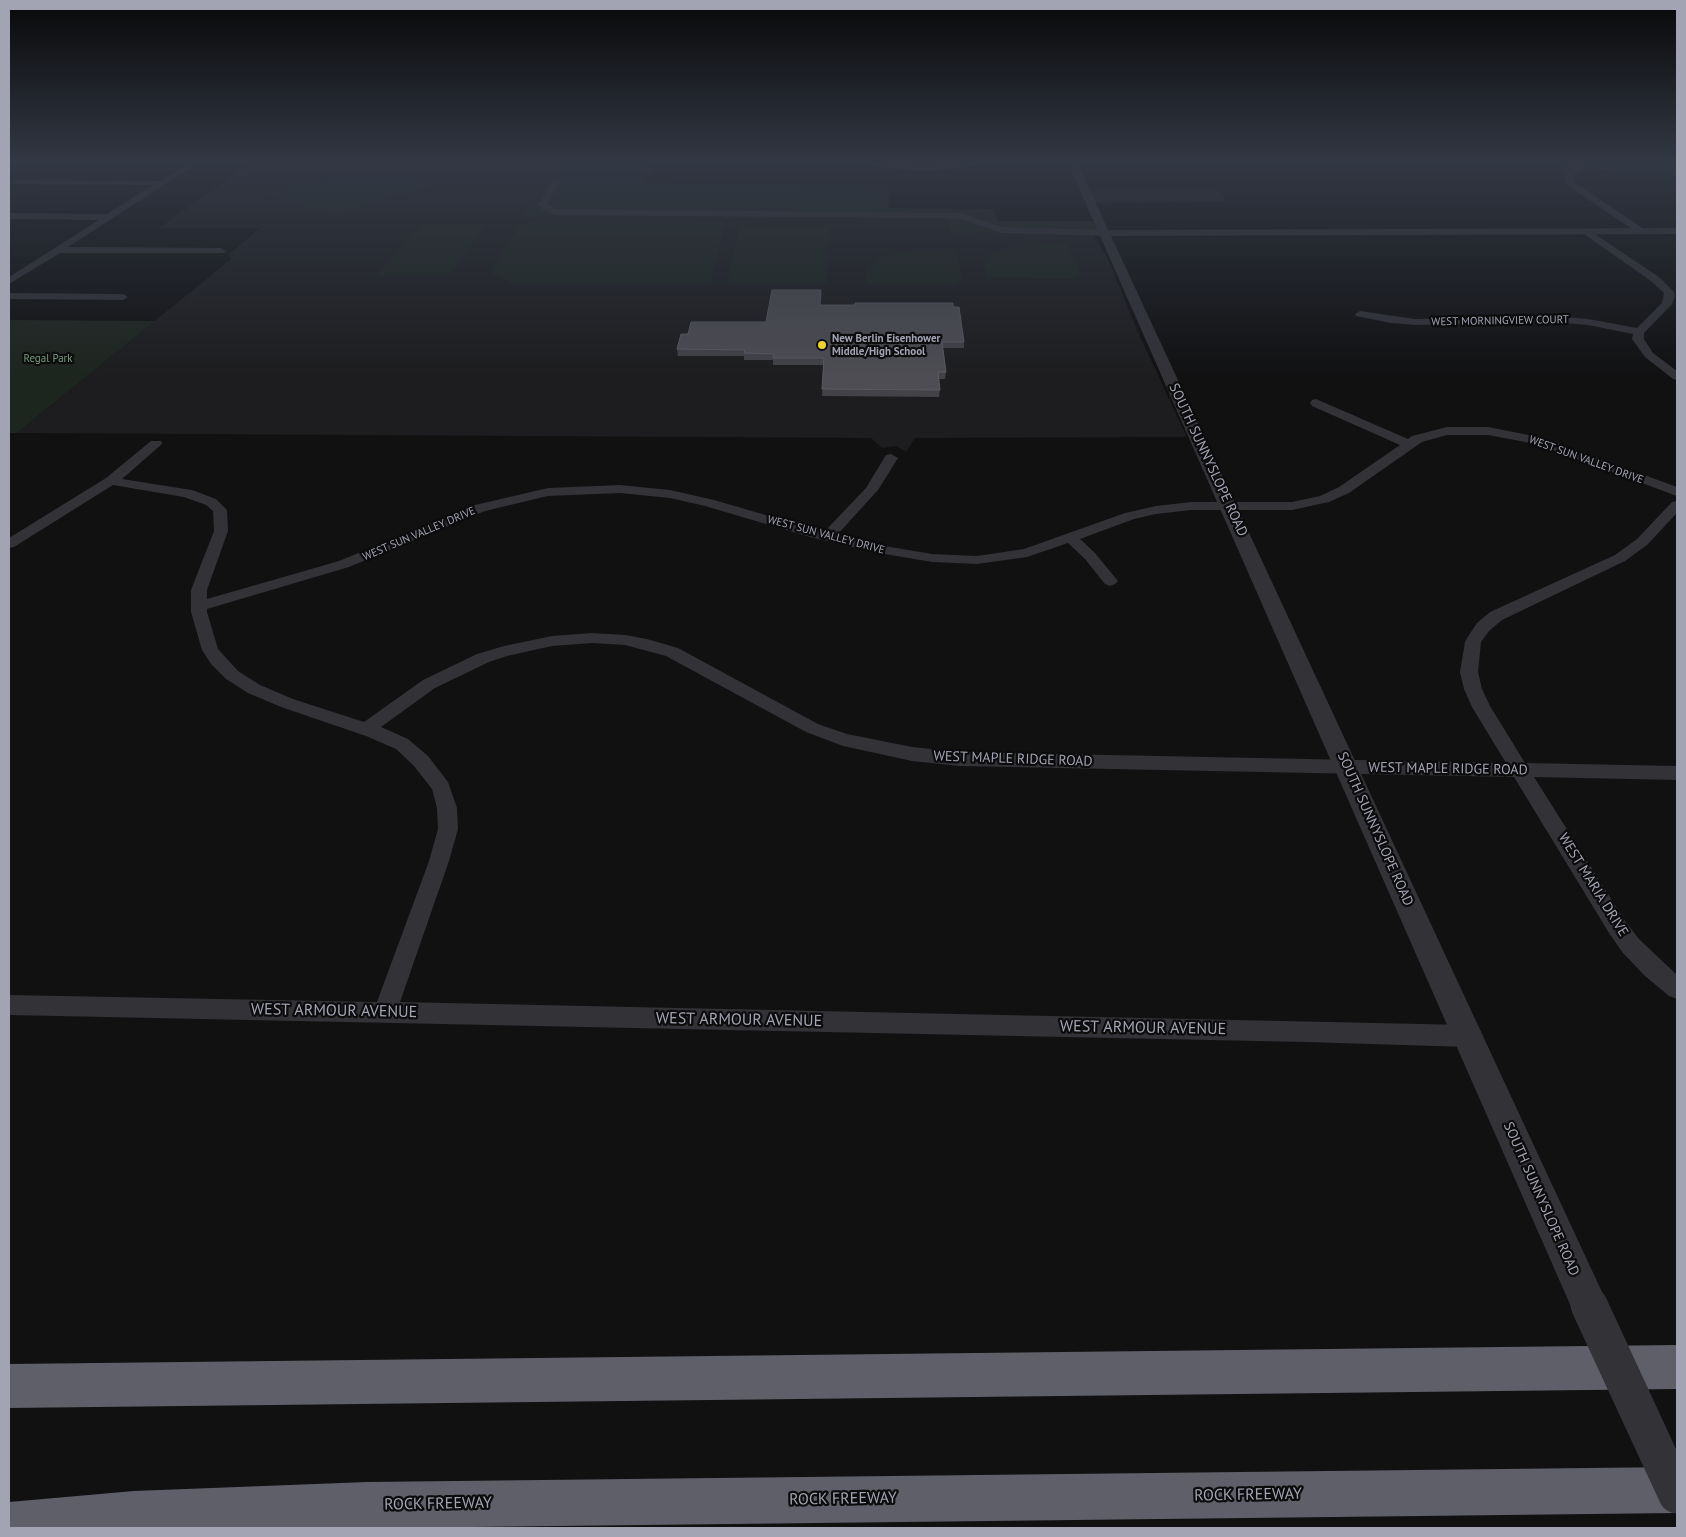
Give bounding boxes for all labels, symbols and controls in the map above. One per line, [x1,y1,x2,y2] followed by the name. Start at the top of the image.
[1431,313,1569,329] street label: WEST MORNINGVIEW COURT
[832,332,940,358] place label: New Berlin Eisenhower Middle/High School
[816,339,828,351] marker: New Berlin Eisenhower Middle/High School
[23,352,73,366] park label: Regal Park
[1165,381,1251,539] street label: SOUTH SUNNYSLOPE ROAD
[1527,433,1645,487] street label: WEST SUN VALLEY DRIVE
[361,504,477,564] street label: WEST SUN VALLEY DRIVE
[766,513,886,557] street label: WEST SUN VALLEY DRIVE
[933,748,1093,770] street label: WEST MAPLE RIDGE ROAD
[1333,749,1417,909] street label: SOUTH SUNNYSLOPE ROAD
[1368,759,1528,779] street label: WEST MAPLE RIDGE ROAD
[1554,830,1632,940] street label: WEST MARIA DRIVE
[251,1000,417,1022] street label: WEST ARMOUR AVENUE
[656,1009,822,1031] street label: WEST ARMOUR AVENUE
[1060,1017,1226,1039] street label: WEST ARMOUR AVENUE
[1499,1119,1583,1279] street label: SOUTH SUNNYSLOPE ROAD
[1194,1484,1302,1506] street label: ROCK FREEWAY
[789,1488,897,1510] street label: ROCK FREEWAY
[384,1493,492,1515] street label: ROCK FREEWAY

